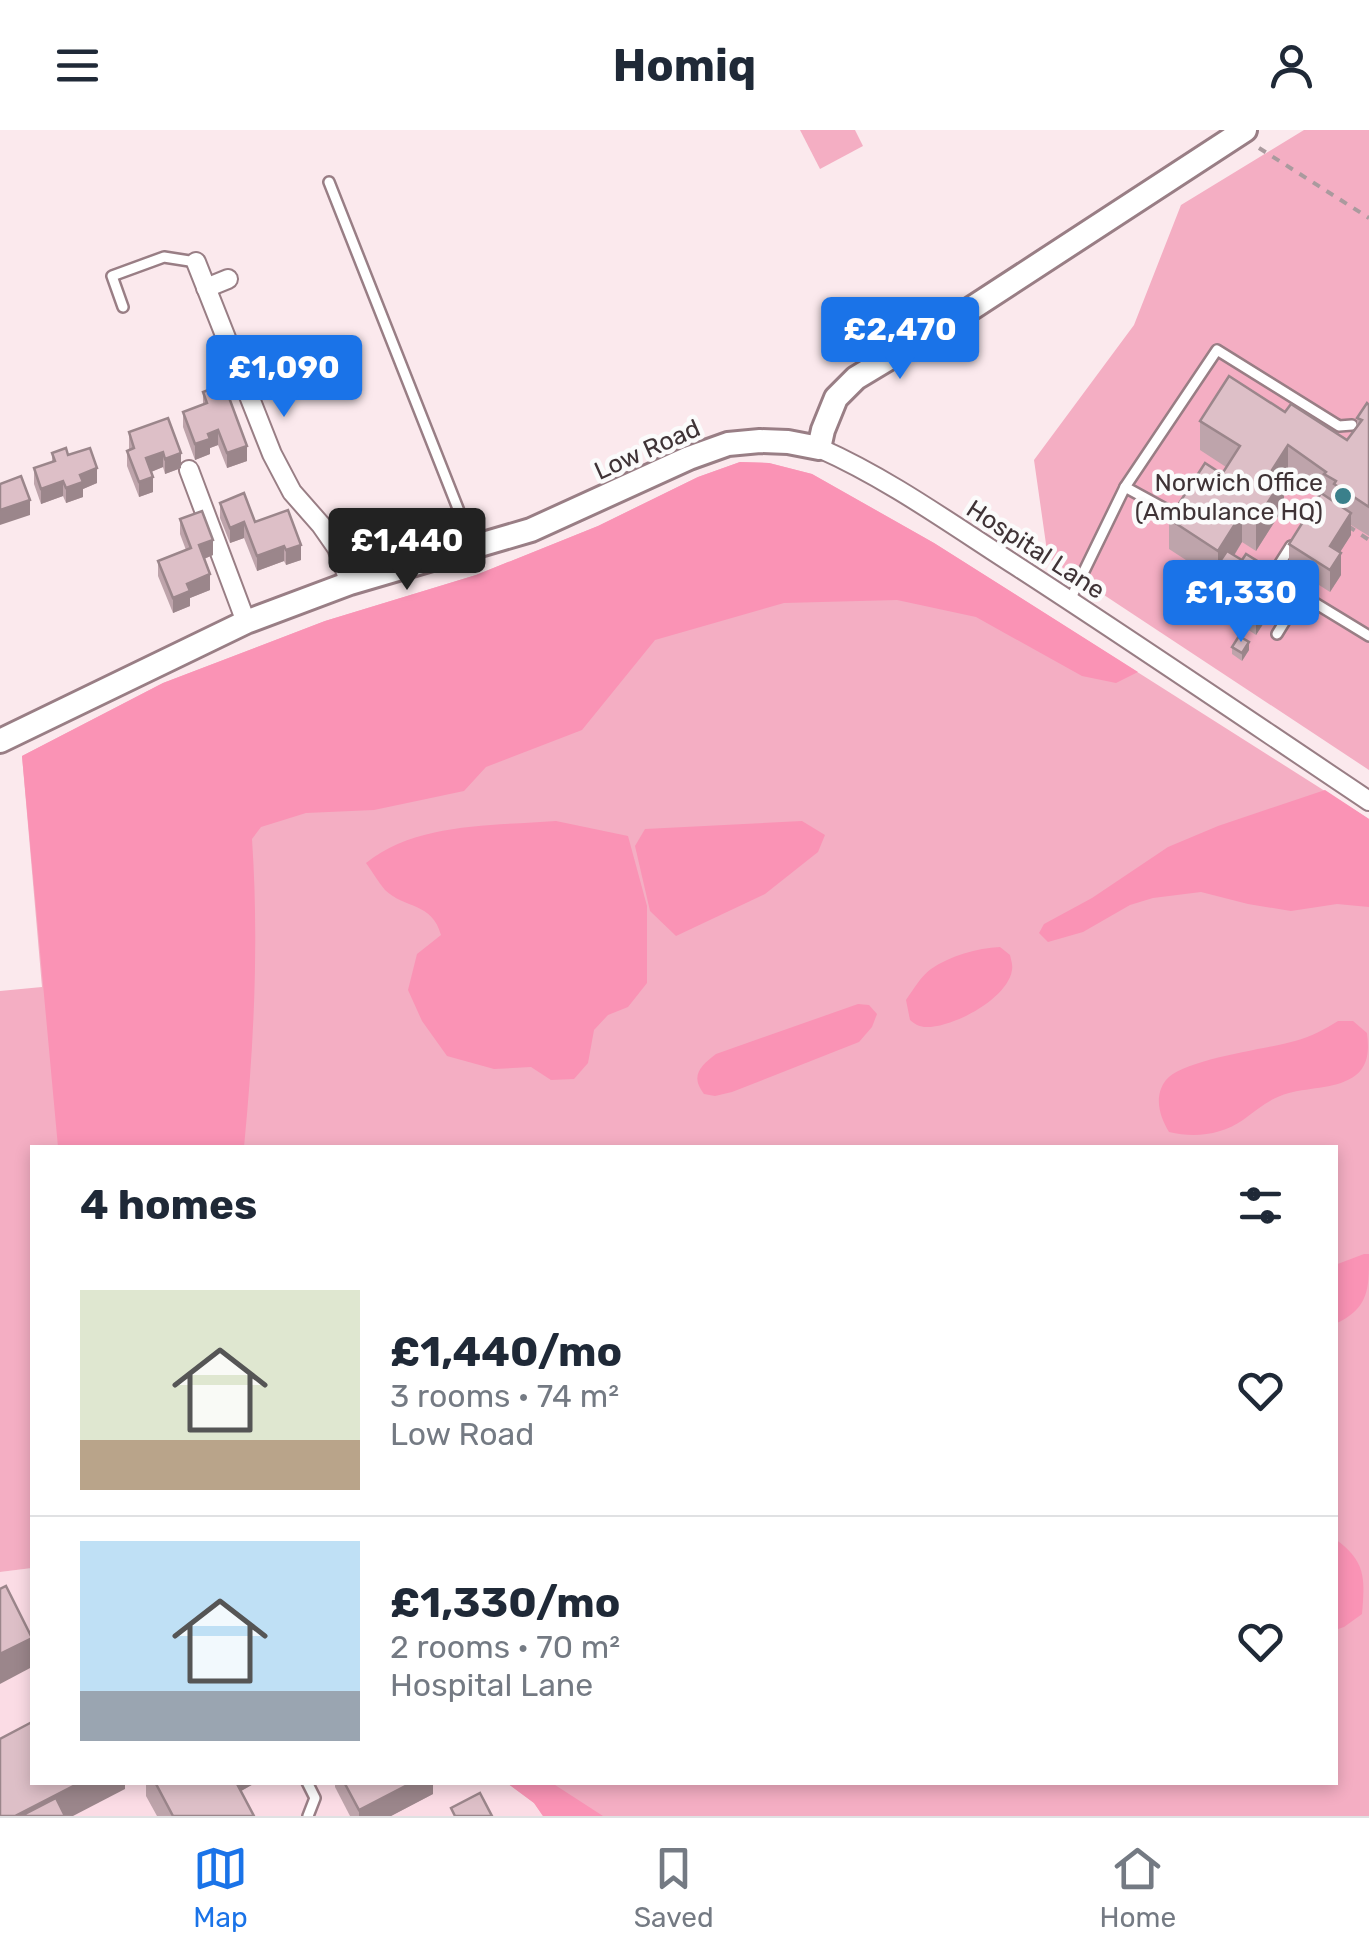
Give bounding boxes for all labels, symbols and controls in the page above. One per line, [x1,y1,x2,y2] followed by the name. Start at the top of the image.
[50,38,105,93] icon: menu
[1264,38,1319,93] icon: person
[613,39,756,92] text: Homiq
[819,297,981,382] pin: £2,470
[843,310,957,348] text: £2,470
[203,335,365,420] pin: £1,090
[228,348,340,386] text: £1,090
[590,413,705,486] street label: Low Road
[1135,468,1323,526] place label: Norwich Office (Ambulance HQ)
[1332,485,1354,507] marker: Norwich Office (Ambulance HQ)
[961,494,1110,605] street label: Hospital Lane
[326,508,488,593] pin: £1,440
[350,521,464,559] text: £1,440
[1160,560,1322,645] pin: £1,330
[1185,573,1297,611] text: £1,330
[1233,1178,1288,1233] icon: filters
[80,1180,257,1230] text: 4 homes
[390,1327,622,1377] text: £1,440/mo
[160,1330,280,1450] icon: home
[1233,1363,1288,1418] icon: heart
[390,1377,619,1415] text: 3 rooms · 74 m²
[390,1415,534,1453] text: Low Road
[390,1578,620,1628] text: £1,330/mo
[160,1581,280,1701] icon: home
[1233,1614,1288,1669] icon: heart
[390,1628,620,1666] text: 2 rooms · 70 m²
[390,1666,593,1704] text: Hospital Lane
[193,1841,248,1934] tab: Map
[634,1841,714,1934] tab: Saved
[1099,1841,1176,1934] tab: Home

